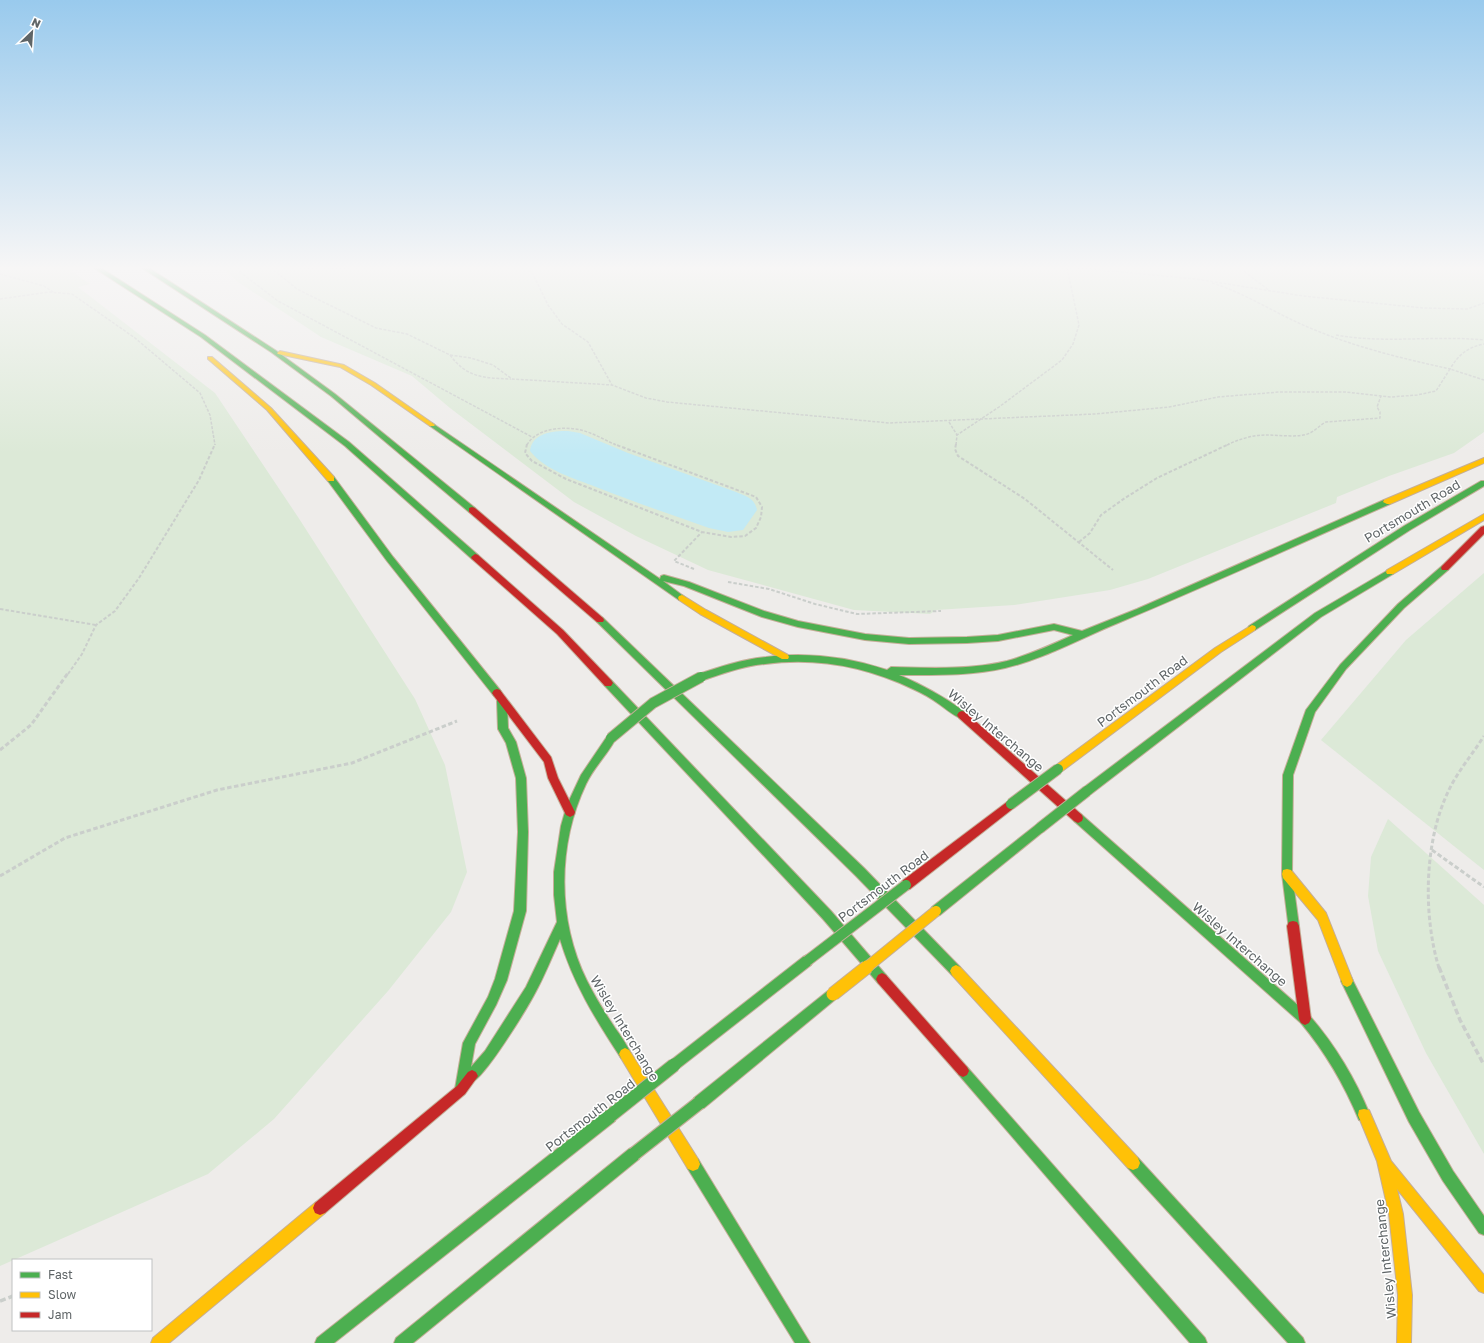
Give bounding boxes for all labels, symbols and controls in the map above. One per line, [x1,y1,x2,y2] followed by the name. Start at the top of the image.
[12,12,52,52] north arrow
[30,15,43,30] text: N
[1361,476,1463,546] street label: Portsmouth Road
[1094,652,1190,730] street label: Portsmouth Road
[945,685,1047,775] street label: Wisley Interchange
[835,847,931,925] street label: Portsmouth Road
[1189,899,1291,989] street label: Wisley Interchange
[587,972,663,1084] street label: Wisley Interchange
[542,1075,638,1155] street label: Portsmouth Road
[1371,1198,1399,1320] street label: Wisley Interchange
[12,1259,152,1331] legend
[48,1267,73,1282] text: Fast
[48,1287,76,1302] text: Slow
[48,1307,72,1322] text: Jam

